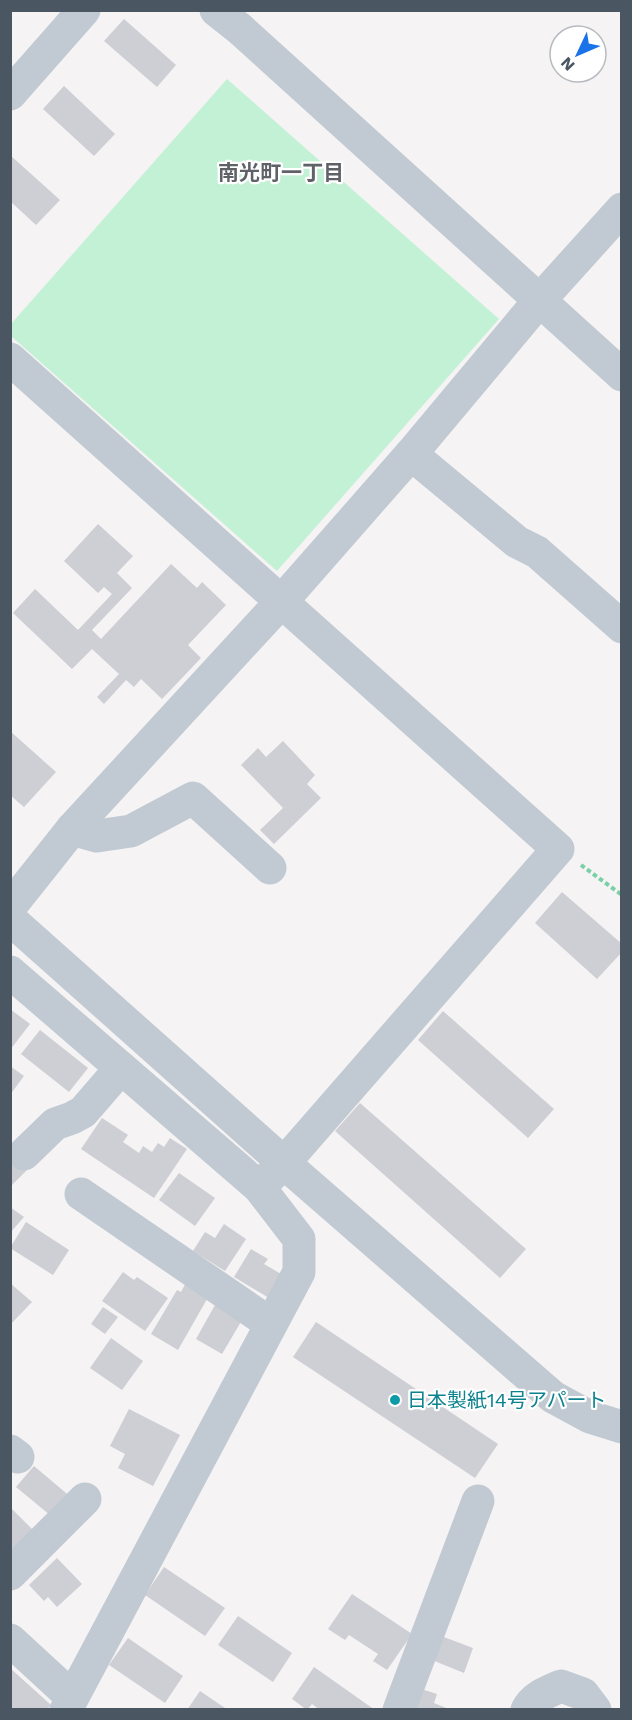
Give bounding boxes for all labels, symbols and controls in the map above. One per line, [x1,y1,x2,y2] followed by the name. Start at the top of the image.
[548,24,608,84] north arrow
[557,53,579,75] text: N
[218,160,344,185] district label: 南光町一丁目
[407,1388,607,1412] place label: 日本製紙14号アパート
[388,1393,402,1407] marker: 日本製紙14号アパート

